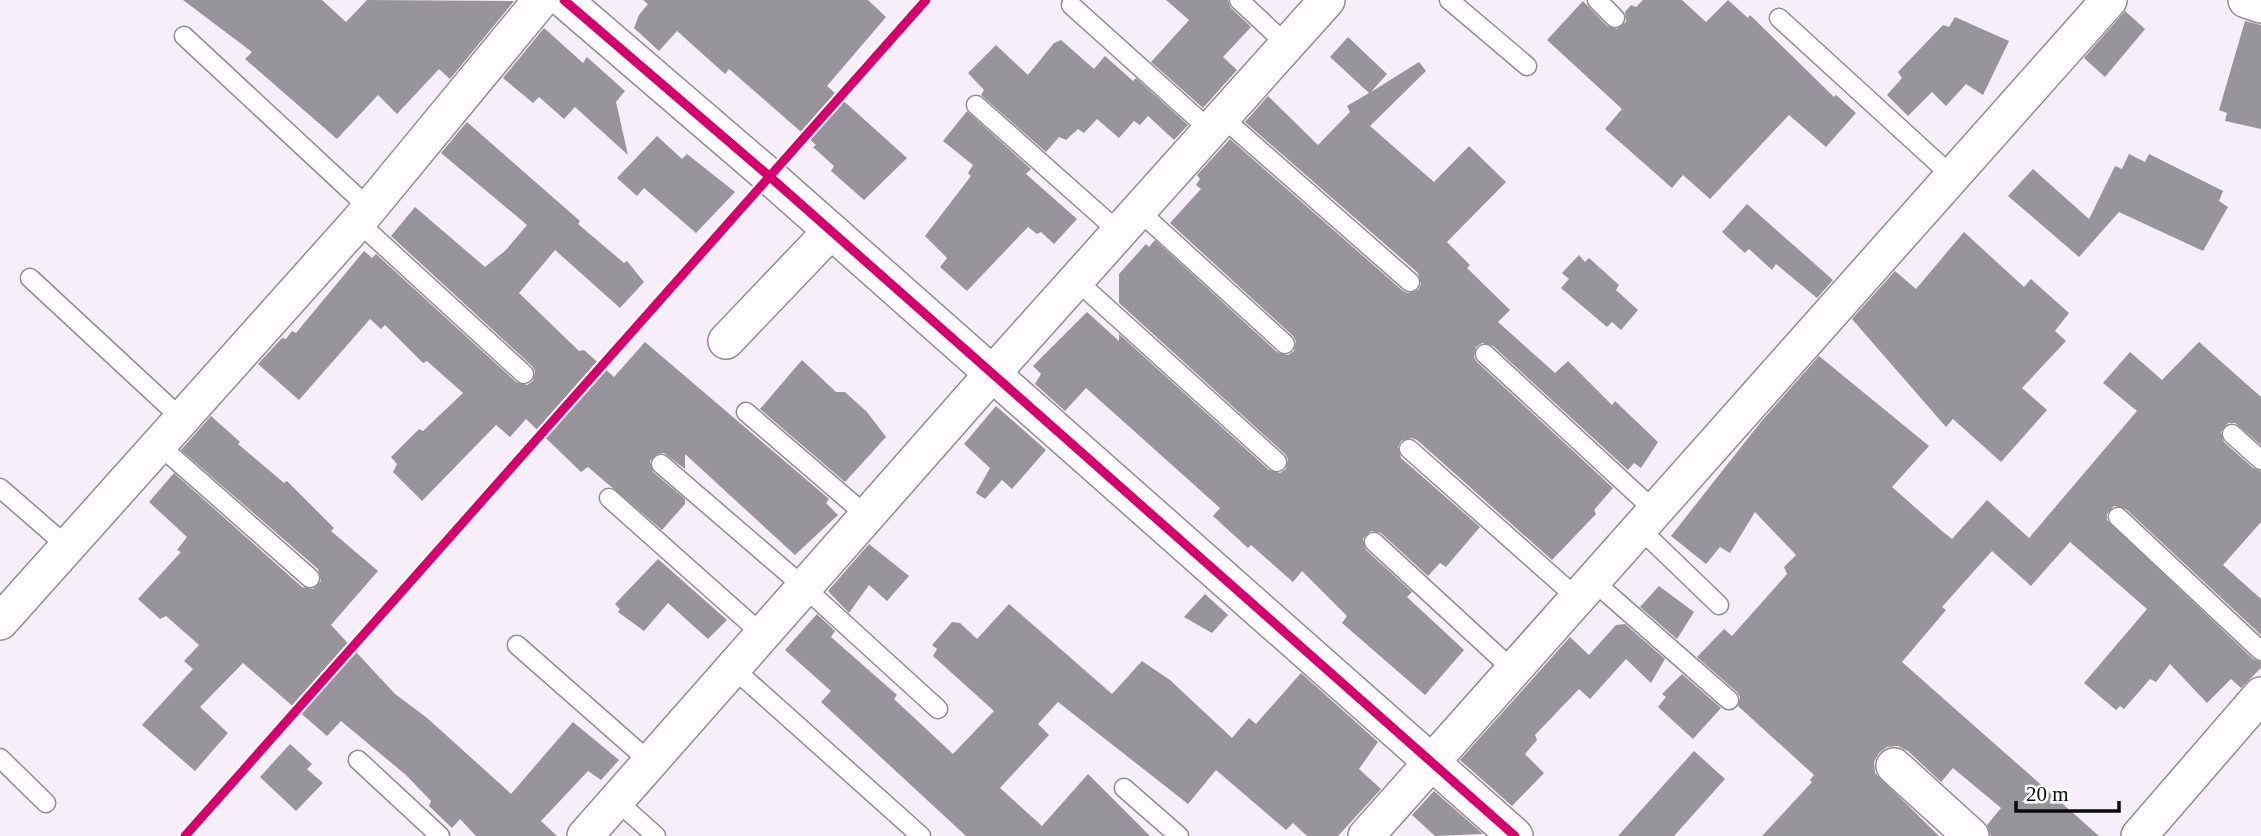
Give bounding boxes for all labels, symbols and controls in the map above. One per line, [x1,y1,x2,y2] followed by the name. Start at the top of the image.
[2016,770,2119,814] scale bar
[2026,782,2069,806] text: 20 m

